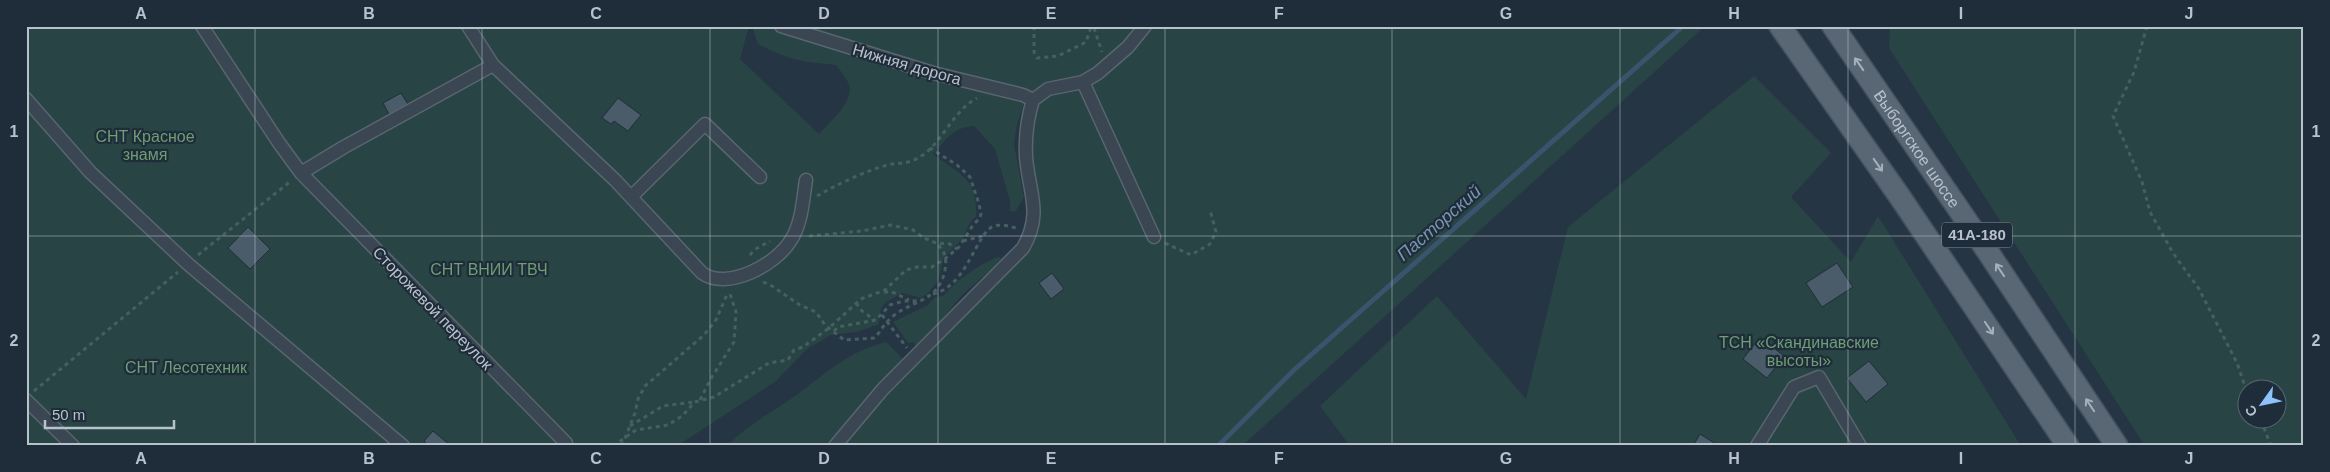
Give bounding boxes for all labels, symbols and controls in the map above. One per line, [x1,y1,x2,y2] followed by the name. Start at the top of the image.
[135,5,147,22] text: A
[363,5,375,22] text: B
[590,5,602,22] text: C
[818,5,830,22] text: D
[1046,5,1057,22] text: E
[1274,5,1284,22] text: F
[1500,5,1512,22] text: G
[1728,5,1740,22] text: H
[1959,5,1963,22] text: I
[2185,5,2193,22] text: J
[851,41,963,88] street label: Нижняя дорога
[1854,57,1864,71] one-way arrow
[1871,87,1963,211] street label: Выборгское шоссе
[10,123,19,140] text: 1
[2312,123,2321,140] text: 1
[95,128,195,163] park label: СНТ Красное знамя
[1873,158,1883,172] one-way arrow
[1393,181,1485,265] water label: Пасторский
[1942,222,2012,248] road number: 41А-180
[370,244,496,374] street label: Сторожевой переулок
[430,261,548,278] park label: СНТ ВНИИ ТВЧ
[1995,263,2005,277] one-way arrow
[1984,321,1994,335] one-way arrow
[10,332,19,349] text: 2
[2312,332,2321,349] text: 2
[1719,334,1879,369] park label: ТСН «Скандинавские высоты»
[125,359,248,376] park label: СНТ Лесотехник
[2238,380,2288,430] north arrow
[45,397,174,429] scale bar
[2085,398,2095,412] one-way arrow
[2242,402,2261,420] text: С
[52,406,85,423] text: 50 m
[135,450,147,467] text: A
[363,450,375,467] text: B
[590,450,602,467] text: C
[818,450,830,467] text: D
[1046,450,1057,467] text: E
[1274,450,1284,467] text: F
[1500,450,1512,467] text: G
[1728,450,1740,467] text: H
[1959,450,1963,467] text: I
[2185,450,2193,467] text: J

